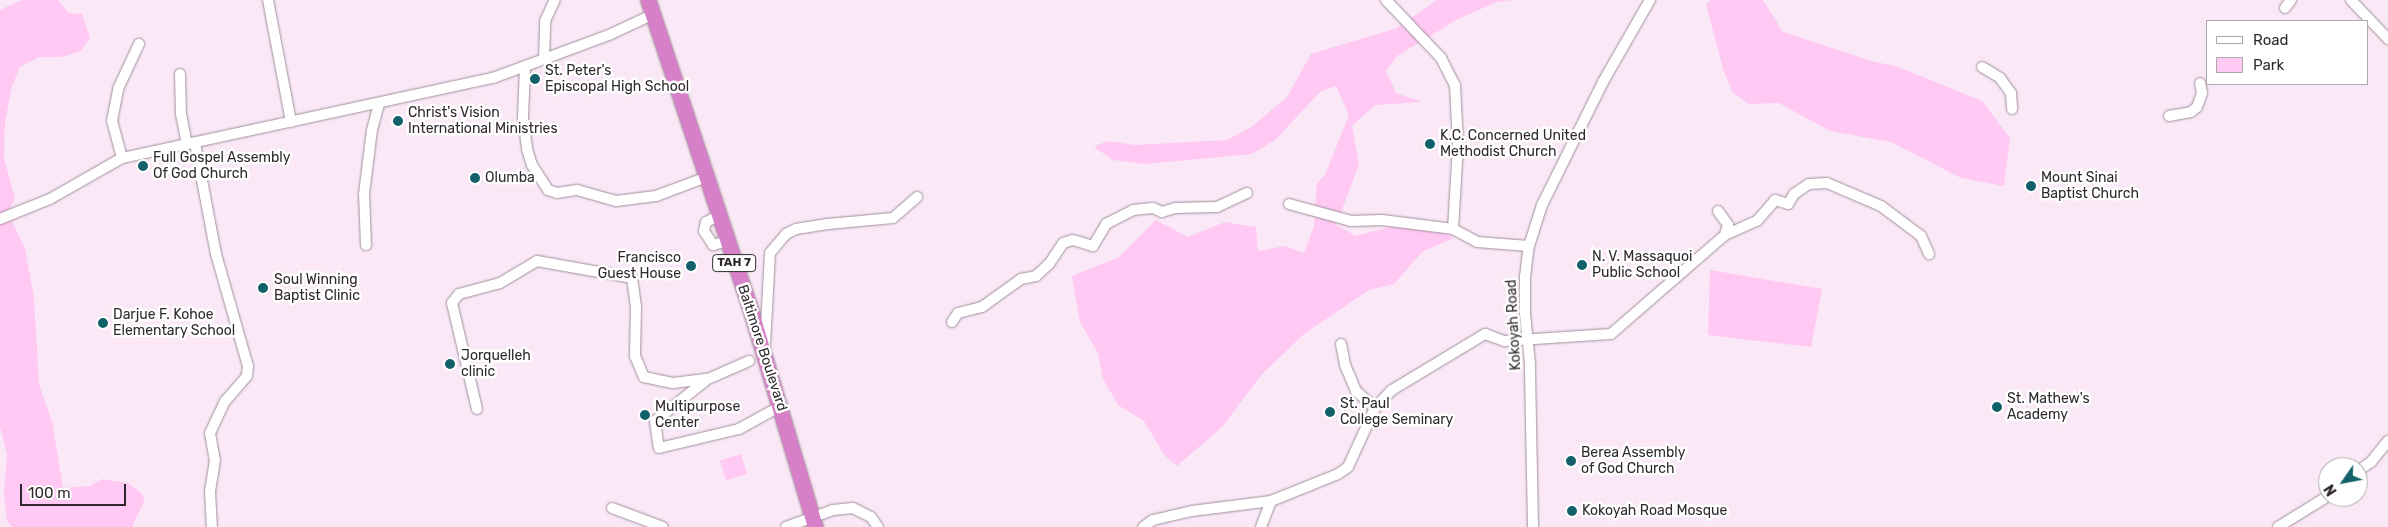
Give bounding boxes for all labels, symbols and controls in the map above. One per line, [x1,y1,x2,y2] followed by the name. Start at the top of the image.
[2206,20,2368,85] legend
[2253,31,2289,49] text: Road
[2253,56,2284,74] text: Park
[545,63,689,95] place label: St. Peter's Episcopal High School
[529,73,541,85] marker: St. Peter's Episcopal High School
[408,105,558,138] place label: Christ's Vision International Ministries
[392,115,404,127] marker: Christ's Vision International Ministries
[1440,128,1586,160] place label: K.C. Concerned United Methodist Church
[1424,138,1436,150] marker: K.C. Concerned United Methodist Church
[153,150,291,182] place label: Full Gospel Assembly Of God Church
[137,160,149,172] marker: Full Gospel Assembly Of God Church
[485,170,535,186] place label: Olumba
[2041,170,2139,202] place label: Mount Sinai Baptist Church
[469,172,481,184] marker: Olumba
[2025,180,2037,192] marker: Mount Sinai Baptist Church
[1592,249,1693,282] place label: N. V. Massaquoi Public School
[598,250,681,282] place label: Francisco Guest House
[712,254,756,272] road number: TAH 7
[1576,259,1588,271] marker: N. V. Massaquoi Public School
[685,260,697,272] marker: Francisco Guest House
[274,272,360,304] place label: Soul Winning Baptist Clinic
[1503,279,1525,371] street label: Kokoyah Road
[256,281,270,295] marker: Soul Winning Baptist Clinic
[734,283,790,413] street label: Baltimore Boulevard
[113,307,236,340] place label: Darjue F. Kohoe Elementary School
[97,317,109,329] marker: Darjue F. Kohoe Elementary School
[461,348,531,381] place label: Jorquelleh clinic
[443,357,457,371] marker: Jorquelleh clinic
[2007,391,2090,424] place label: St. Mathew's Academy
[1340,396,1453,428] place label: St. Paul College Seminary
[655,399,740,432] place label: Multipurpose Center
[1991,401,2003,413] marker: St. Mathew's Academy
[1324,406,1336,418] marker: St. Paul College Seminary
[639,409,651,421] marker: Multipurpose Center
[1581,445,1686,478] place label: Berea Assembly of God Church
[1565,455,1577,467] marker: Berea Assembly of God Church
[2318,457,2368,507] north arrow
[22,474,129,506] scale bar
[2321,481,2341,499] text: N
[28,484,70,502] text: 100 m
[1582,503,1727,519] place label: Kokoyah Road Mosque
[1566,505,1578,517] marker: Kokoyah Road Mosque

